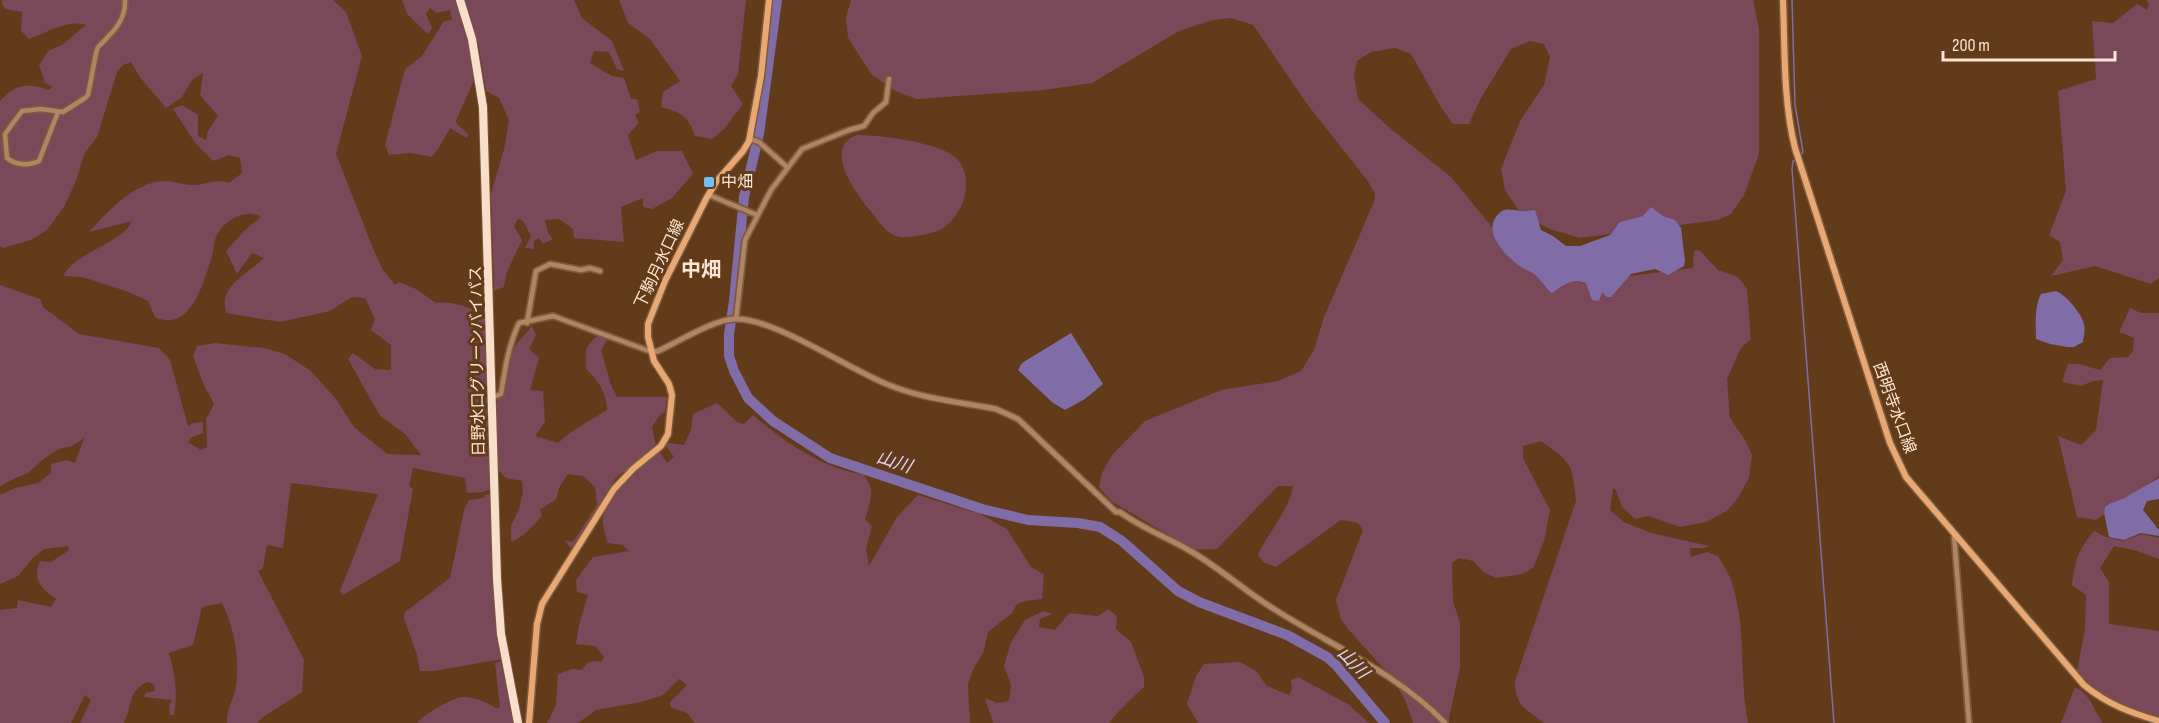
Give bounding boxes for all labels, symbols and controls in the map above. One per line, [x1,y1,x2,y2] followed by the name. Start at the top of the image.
[1943,24,2116,62] scale bar
[1952,35,1990,56] text: 200 m
[721,173,753,192] place label: 中畑
[702,175,716,189] marker: 中畑
[631,216,689,312] street label: 下駒月水口線
[681,258,721,282] district label: 中畑
[467,265,489,457] street label: 日野水口グリーンバイパス
[1869,360,1919,456] street label: 西明寺水口線
[874,446,916,478] water label: 山川
[1333,643,1374,685] water label: 山川

